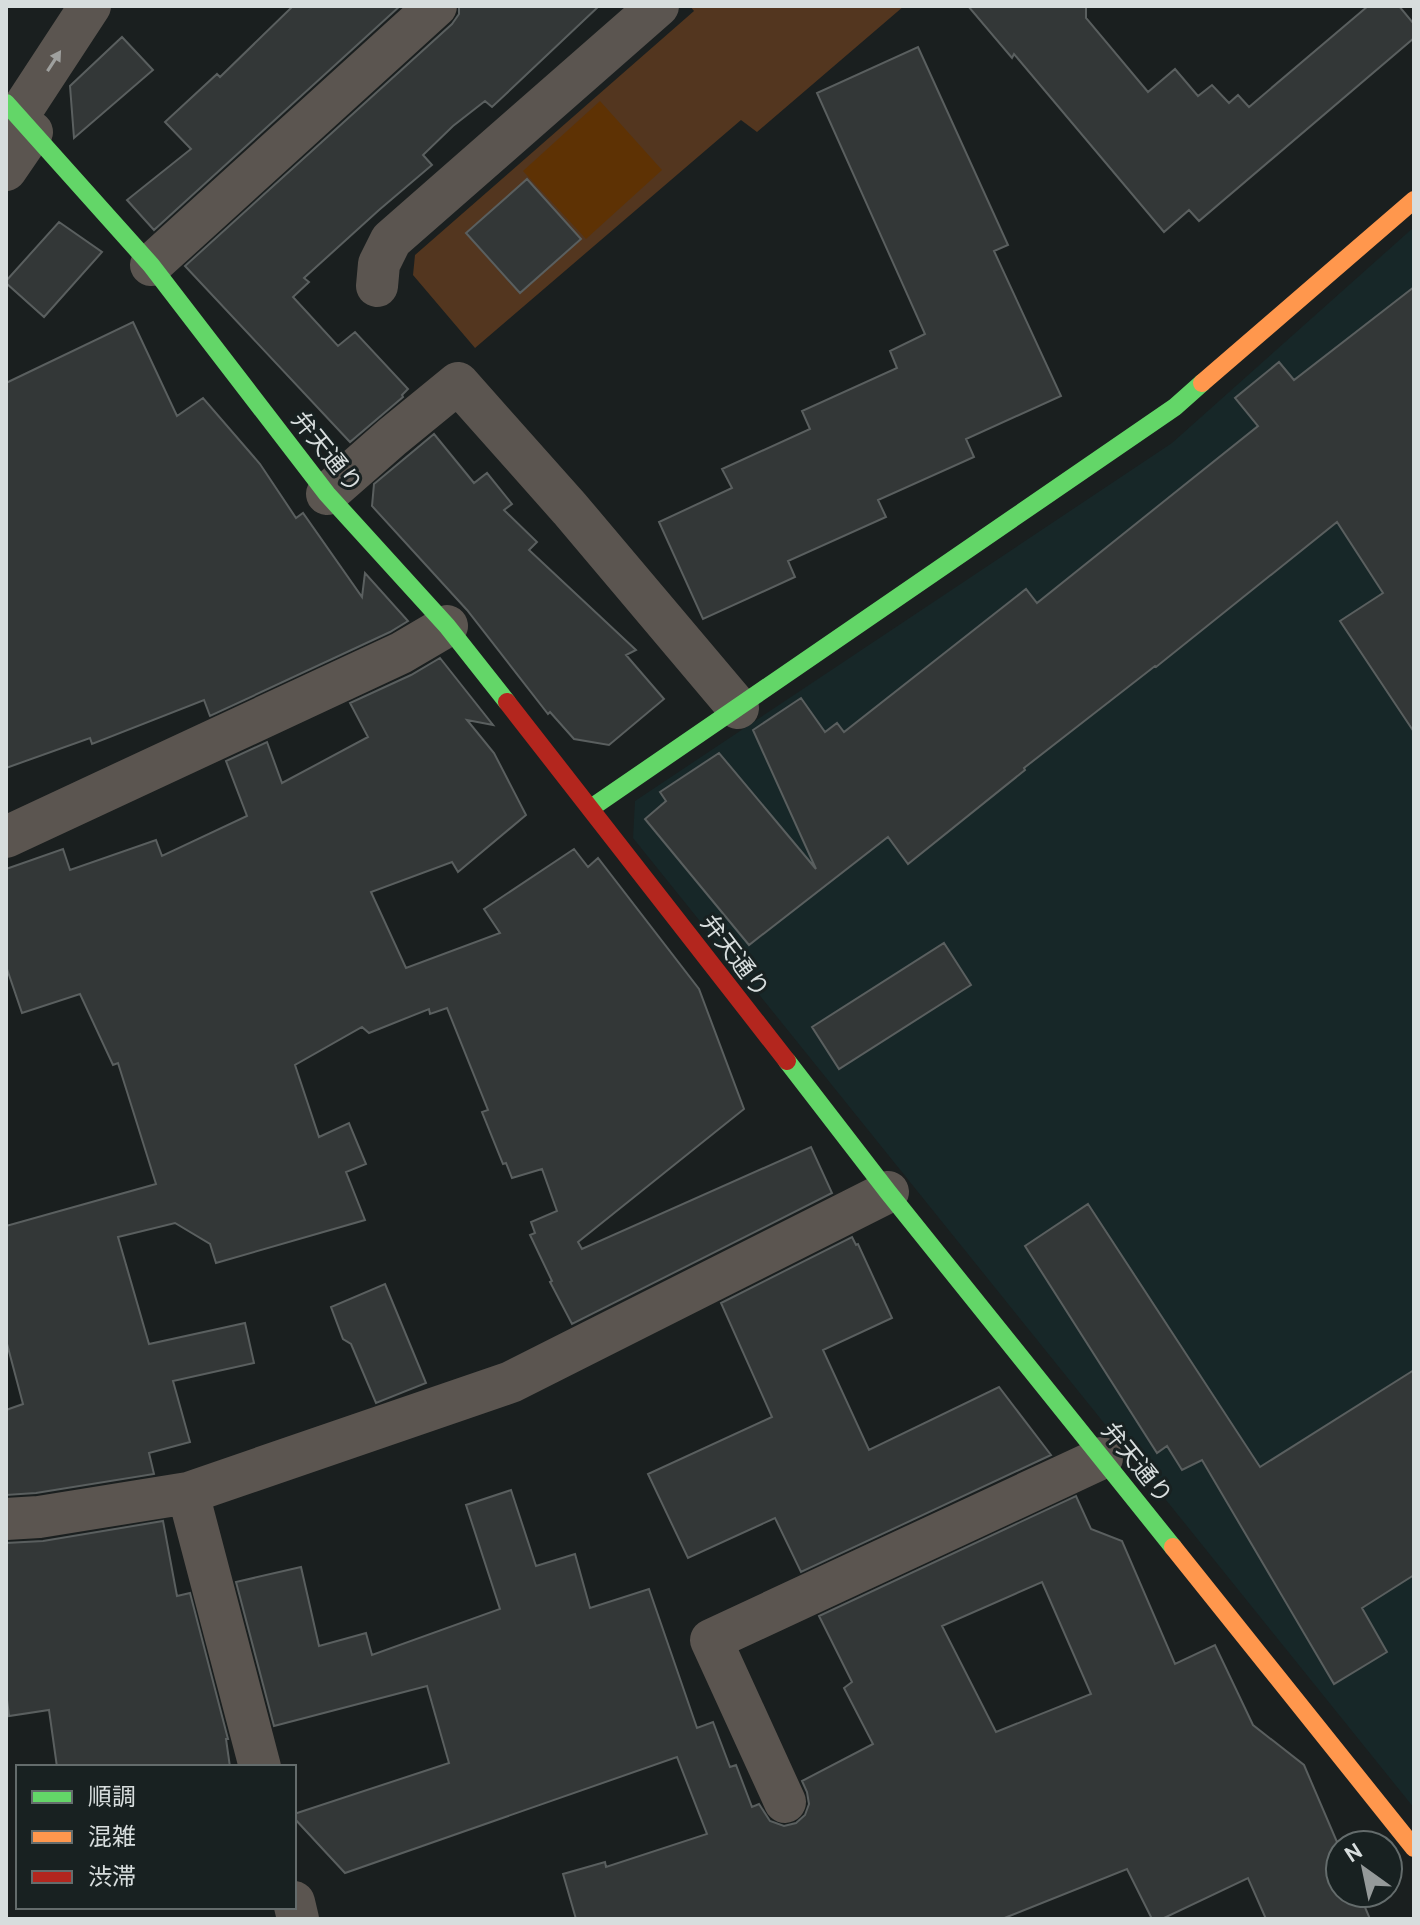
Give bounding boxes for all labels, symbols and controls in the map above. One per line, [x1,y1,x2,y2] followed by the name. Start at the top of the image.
[46,50,60,72] one-way arrow
[286,405,369,498] street label: 弁天通り
[695,909,776,1003] street label: 弁天通り
[1096,1416,1179,1509] street label: 弁天通り
[16,1765,296,1909] legend
[88,1782,136,1811] text: 順調
[88,1822,136,1851] text: 混雑
[1324,1829,1404,1909] north arrow
[1340,1837,1367,1868] text: N
[88,1862,136,1891] text: 渋滞

